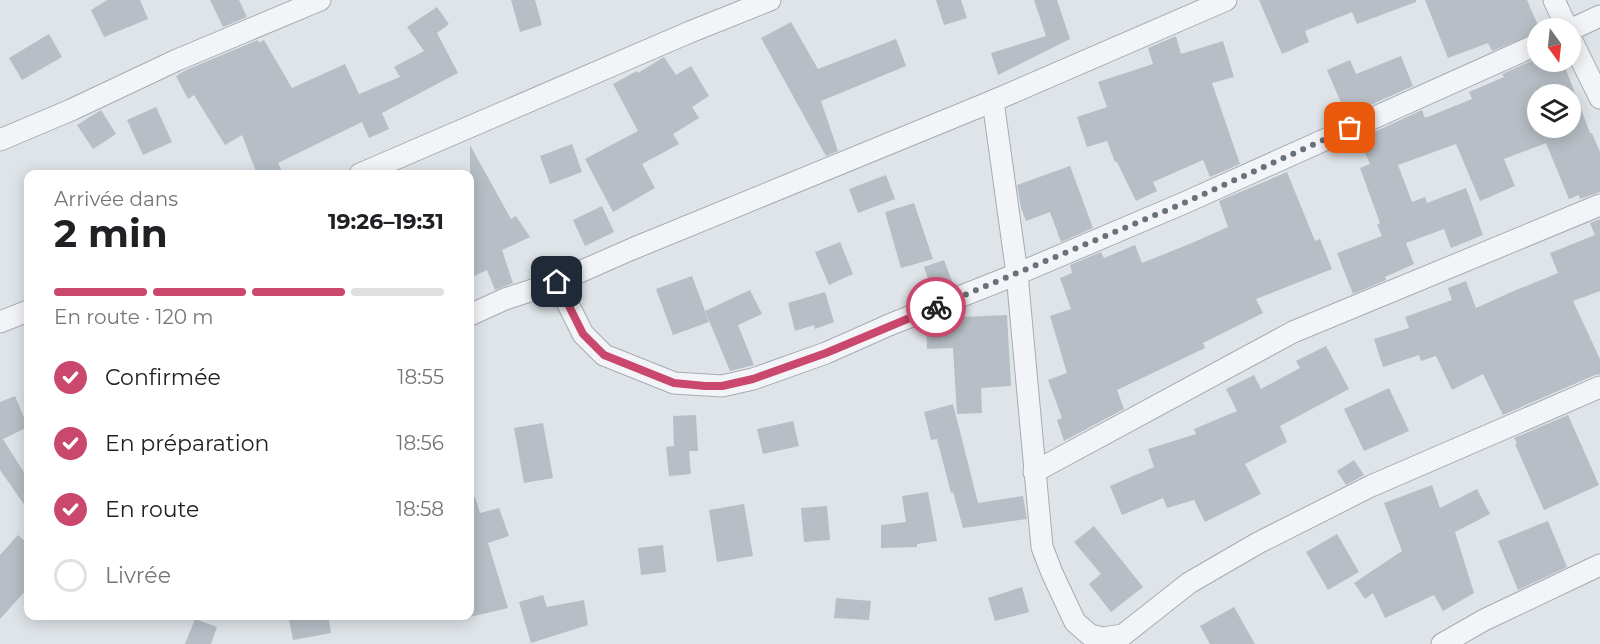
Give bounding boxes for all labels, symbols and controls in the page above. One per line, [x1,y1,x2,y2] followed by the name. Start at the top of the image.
[1527,18,1581,72] north arrow
[1527,18,1581,138] map controls
[1527,84,1581,138] button: layers
[1324,102,1375,153] pin
[1333,111,1366,144] icon: bag
[54,187,178,211] text: Arrivée dans
[328,208,444,235] text: 19:26–19:31
[54,209,168,257] text: 2 min
[531,256,582,307] pin
[540,265,573,298] icon: home
[906,277,966,337] courier
[920,291,953,324] icon: bike
[54,305,213,329] text: En route · 120 m
[54,361,87,394] icon: check
[105,364,221,391] text: Confirmée
[397,365,444,389] text: 18:55
[54,427,87,460] icon: check
[105,430,269,457] text: En préparation
[396,431,444,455] text: 18:56
[54,493,87,526] icon: check
[105,496,199,523] text: En route
[396,497,444,521] text: 18:58
[105,562,171,589] text: Livrée

